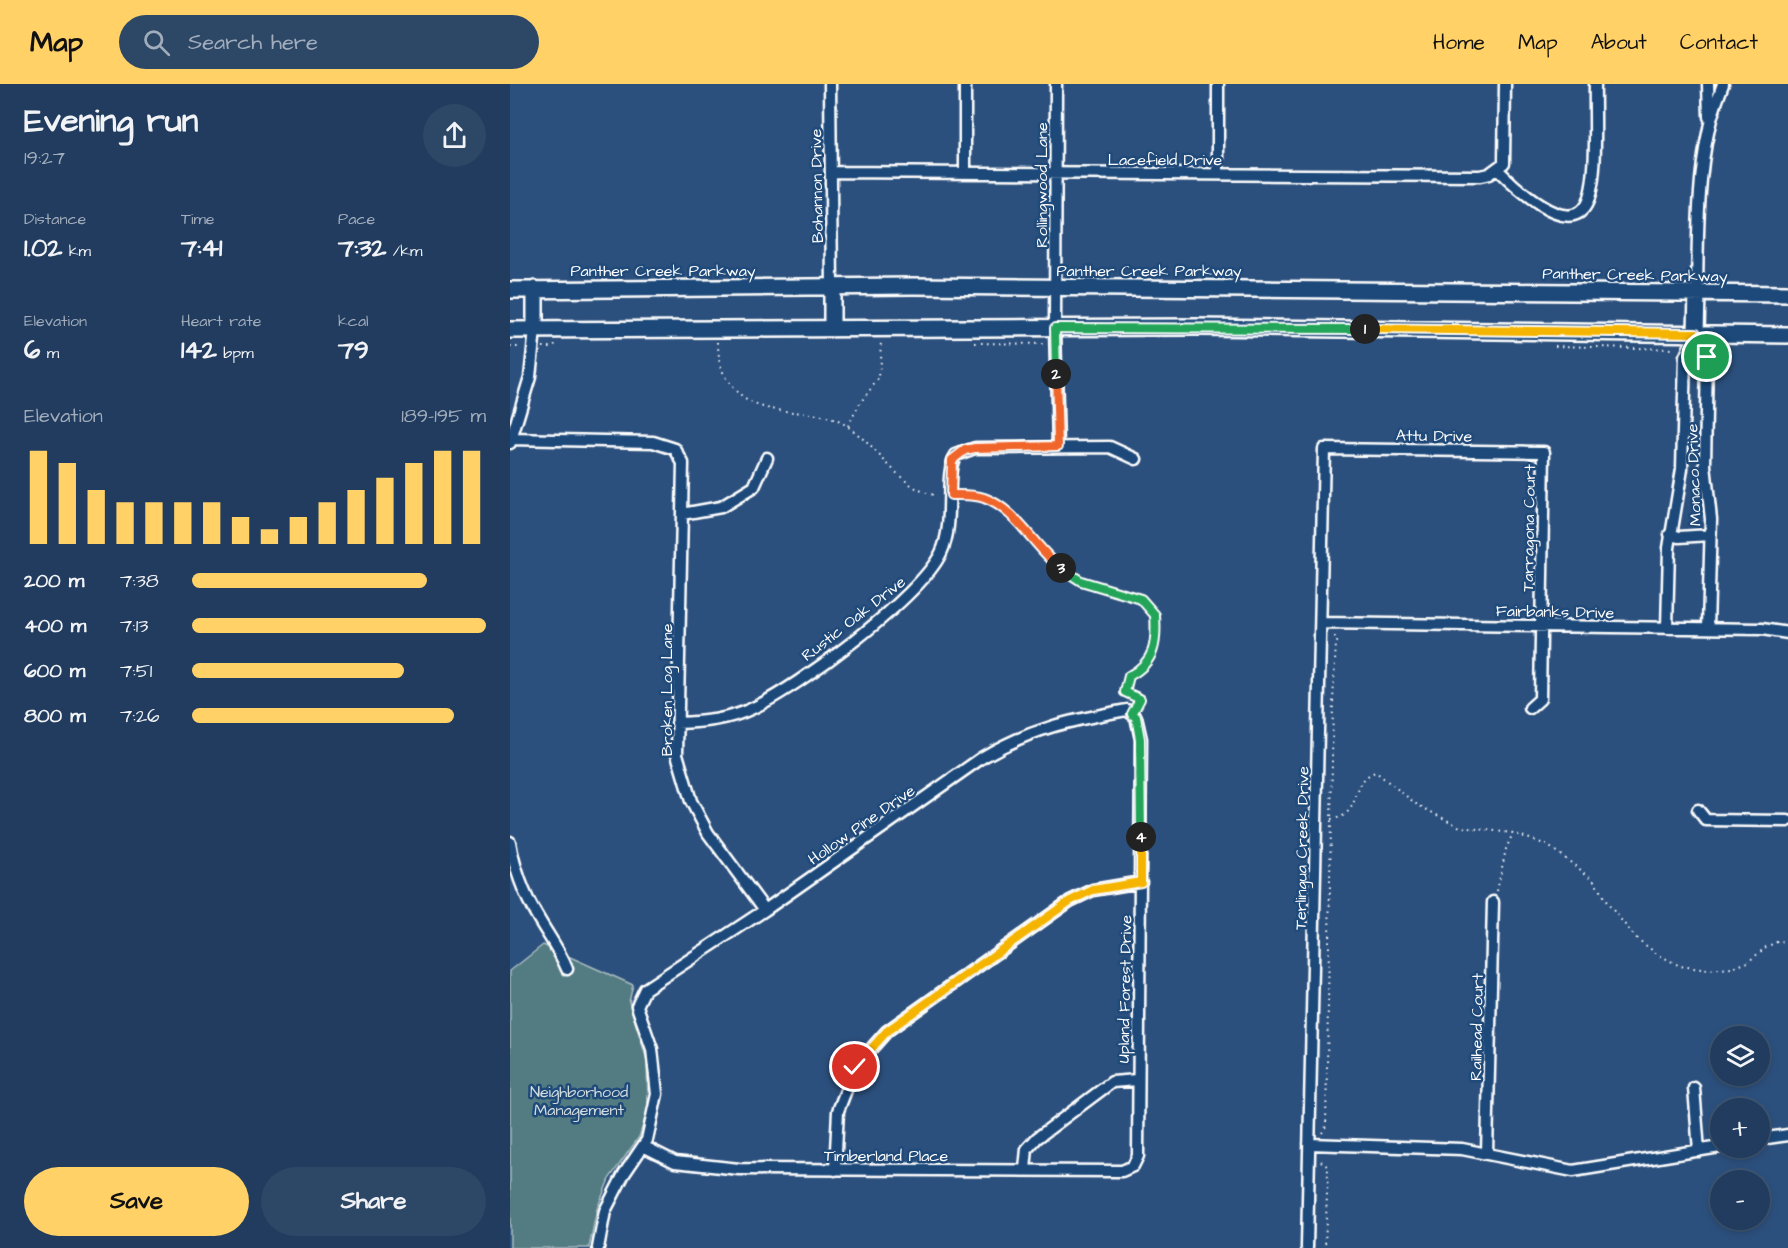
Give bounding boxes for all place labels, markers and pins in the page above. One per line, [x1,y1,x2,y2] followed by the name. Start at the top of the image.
[1350,314,1380,344] pin: 1
[1681,331,1732,382] pin
[1041,359,1071,389] pin: 2
[1046,553,1076,583] pin: 3
[1126,822,1156,852] pin: 4
[829,1041,880,1092] pin

